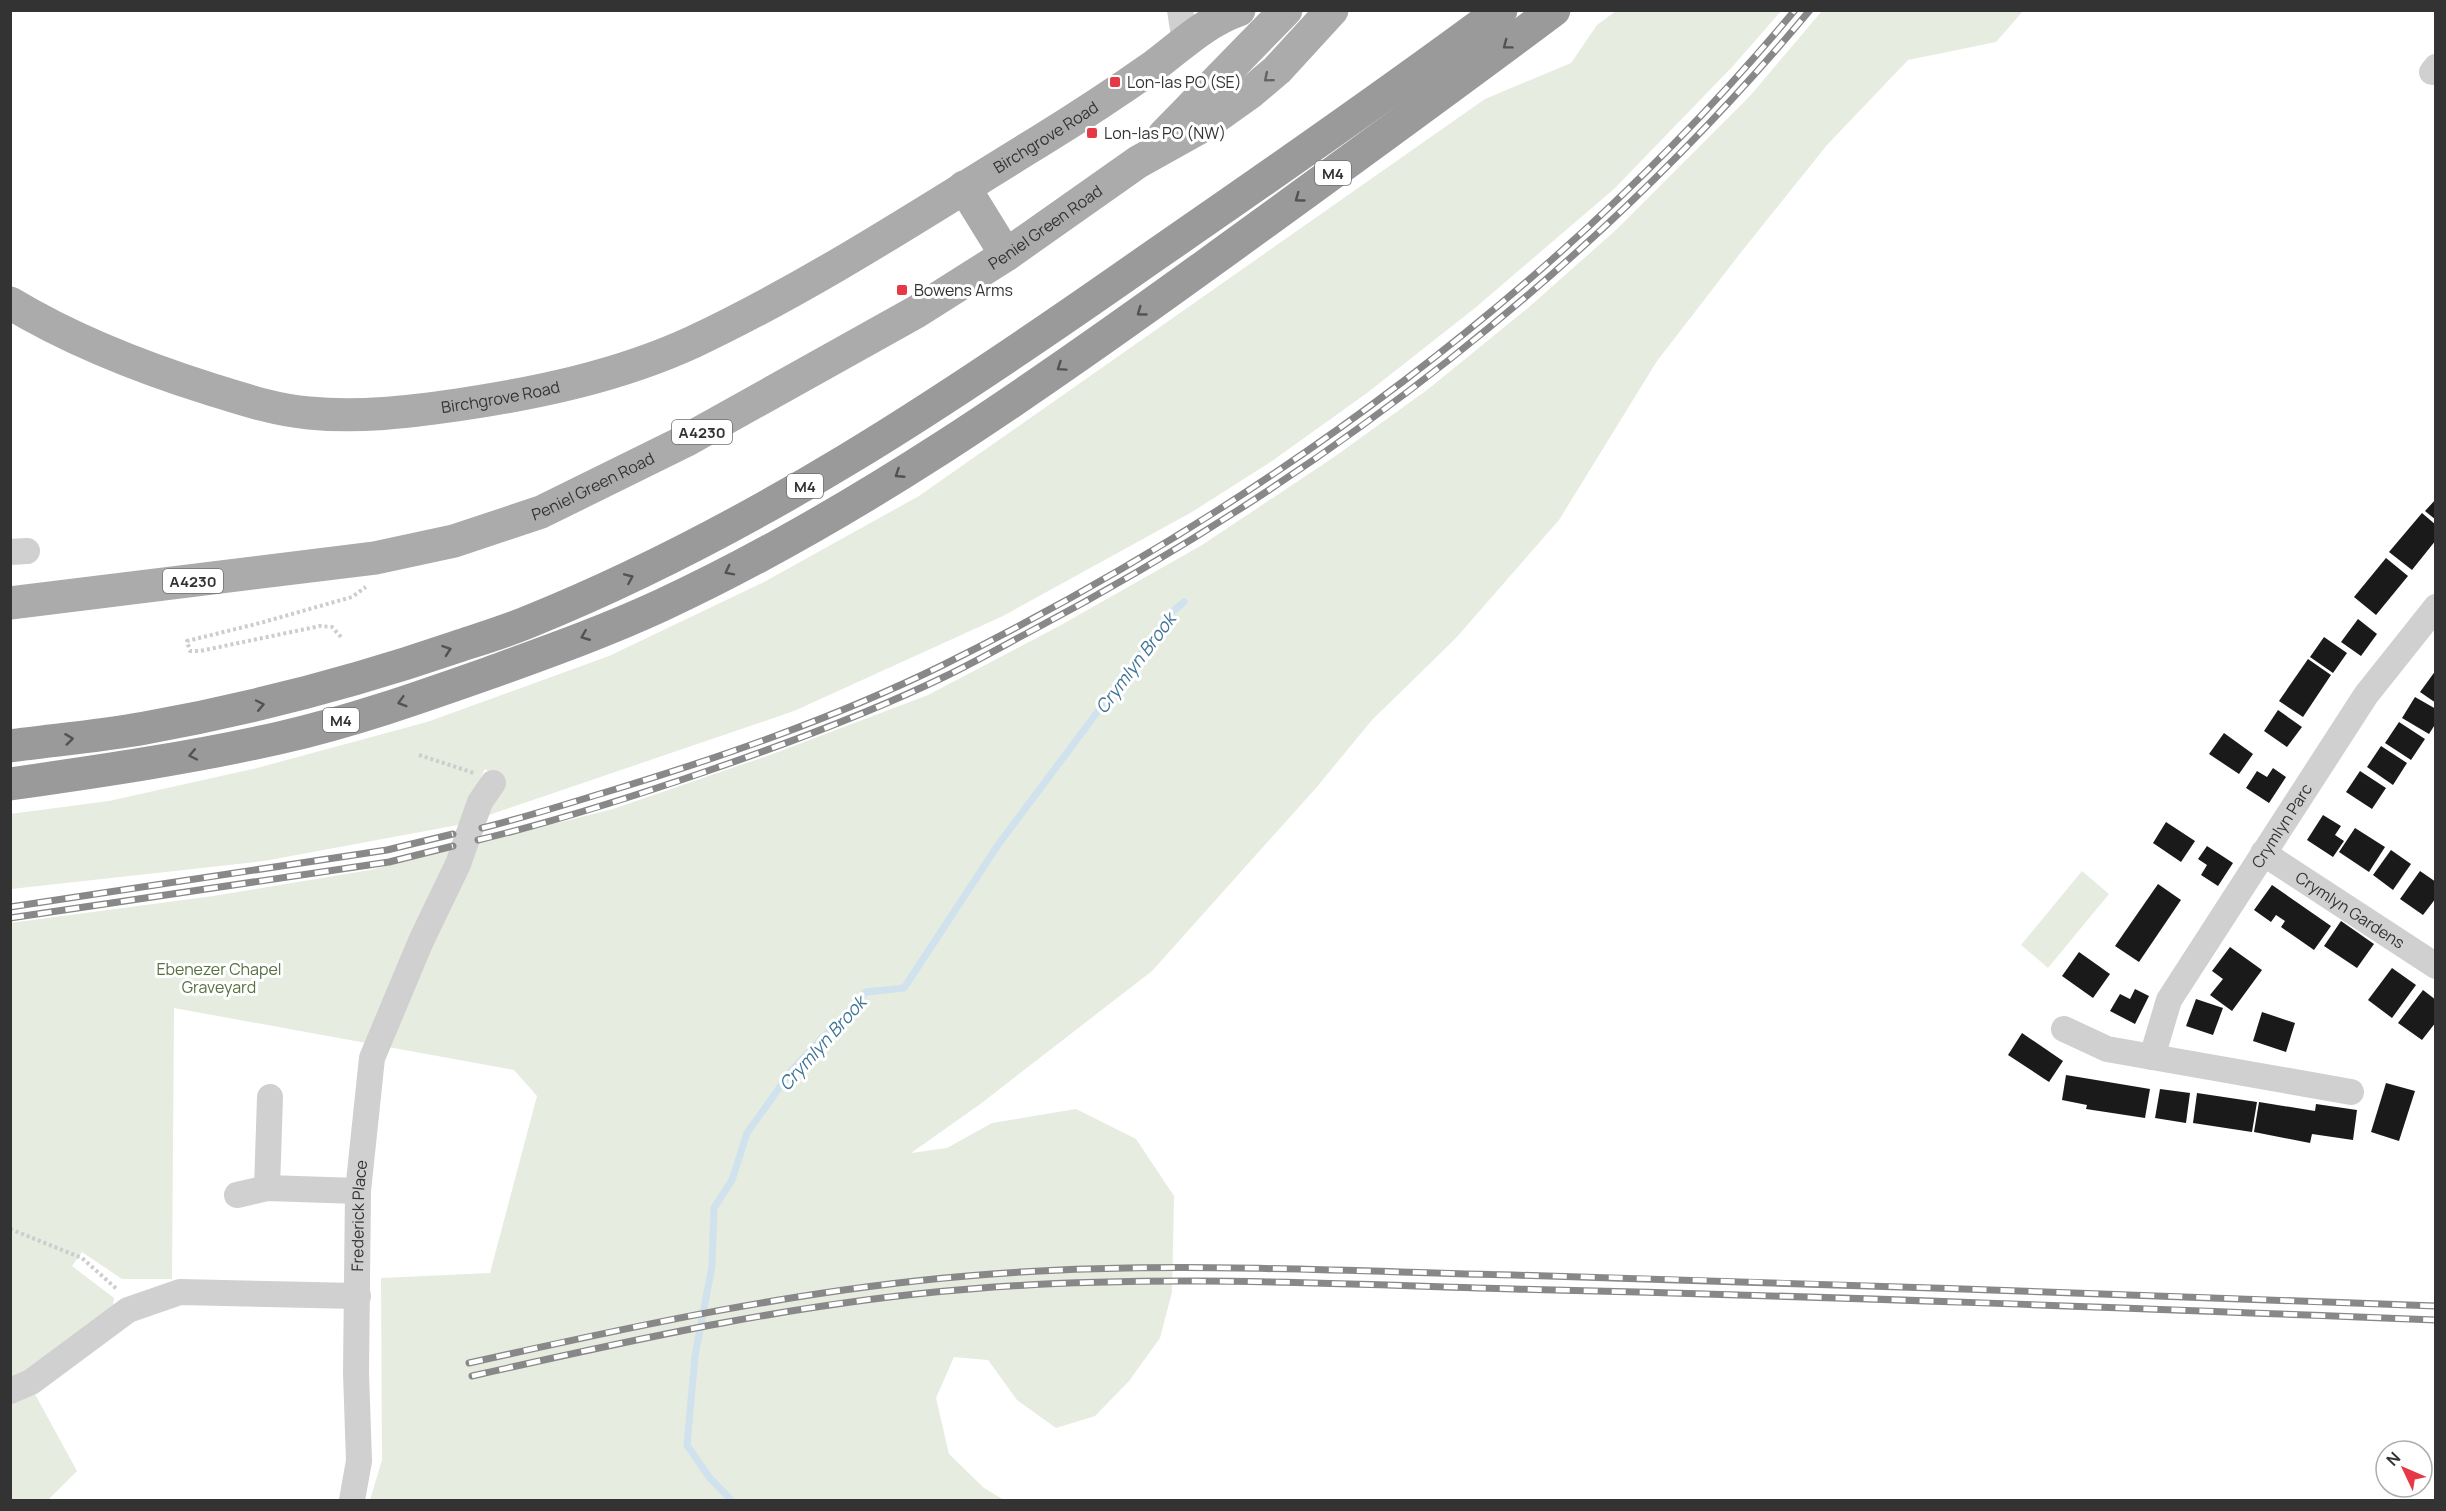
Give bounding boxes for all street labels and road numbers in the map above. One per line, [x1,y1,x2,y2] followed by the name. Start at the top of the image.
[989,96,1102,178] street label: Birchgrove Road
[1315,161,1351,185] road number: M4
[984,180,1107,275] street label: Peniel Green Road
[440,375,562,418] street label: Birchgrove Road
[672,420,732,444] road number: A4230
[529,447,658,525] street label: Peniel Green Road
[787,474,823,498] road number: M4
[163,569,223,593] road number: A4230
[323,708,359,732] road number: M4
[2246,779,2317,872] street label: Crymlyn Parc
[2291,866,2409,954] street label: Crymlyn Gardens
[346,1159,372,1272] street label: Frederick Place

